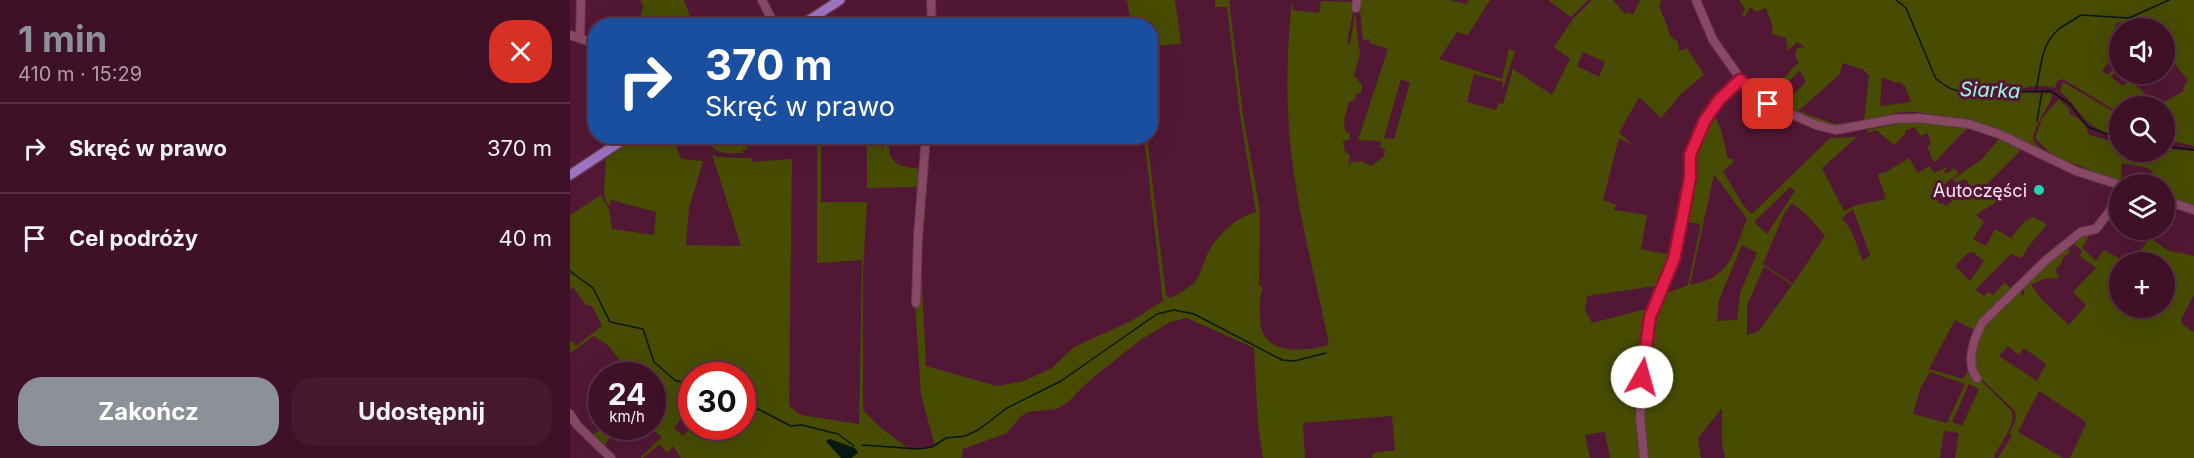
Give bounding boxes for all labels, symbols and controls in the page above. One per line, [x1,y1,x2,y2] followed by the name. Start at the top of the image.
[18,17,107,61] text: 1 min
[2109,18,2175,318] map controls
[2109,18,2175,84] button: sound
[489,20,552,83] button: close
[705,39,832,90] text: 370 m
[606,42,684,120] icon: right
[18,62,142,86] text: 410 m · 15:29
[1959,77,2021,103] water label: Siarka
[1742,78,1793,129] pin
[1751,87,1784,120] icon: arrive
[705,90,895,123] text: Skręć w prawo
[2109,96,2175,162] button: search
[18,132,51,165] icon: right
[69,135,227,161] text: Skręć w prawo
[487,135,552,161] text: 370 m
[2109,174,2175,240] button: layers
[1933,180,2027,201] place label: Autoczęści
[2032,183,2046,197] marker: Autoczęści
[18,222,51,255] icon: arrive
[69,225,198,251] text: Cel podróży
[498,225,552,251] text: 40 m
[2109,252,2175,318] button: +
[1610,345,1674,409] position arrow
[678,362,756,440] speed limit sign: 30
[608,376,646,412] text: 24
[18,377,279,446] button: Zakończ
[291,377,552,446] button: Udostępnij
[609,407,645,426] text: km/h

